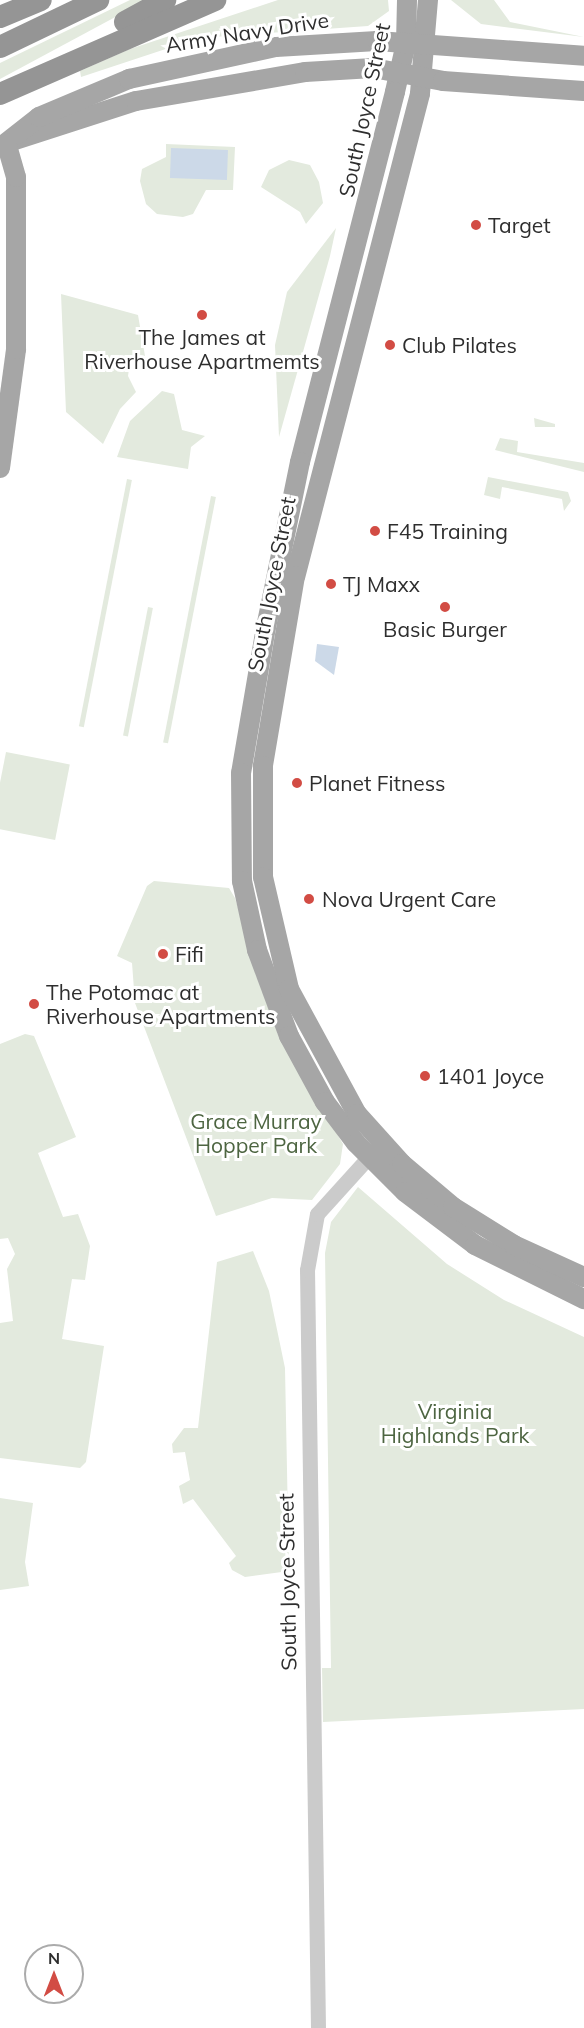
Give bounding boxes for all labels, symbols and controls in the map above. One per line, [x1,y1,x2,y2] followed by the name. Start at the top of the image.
[164,7,330,57] street label: Army Navy Drive
[333,21,395,199] street label: South Joyce Street
[488,212,551,238] place label: Target
[469,218,483,232] marker: Target
[195,308,209,322] marker: The James at Riverhouse Apartmemts
[84,324,320,374] place label: The James at Riverhouse Apartmemts
[402,332,517,358] place label: Club Pilates
[383,338,397,352] marker: Club Pilates
[242,495,300,673] street label: South Joyce Street
[387,518,508,544] place label: F45 Training
[368,524,382,538] marker: F45 Training
[343,571,420,597] place label: TJ Maxx
[324,577,338,591] marker: TJ Maxx
[438,600,452,614] marker: Basic Burger
[383,616,507,642] place label: Basic Burger
[309,770,446,796] place label: Planet Fitness
[290,776,304,790] marker: Planet Fitness
[322,886,496,912] place label: Nova Urgent Care
[300,890,318,908] marker: Nova Urgent Care
[175,941,204,967] place label: Fifi
[156,947,170,961] marker: Fifi
[46,979,275,1029] place label: The Potomac at Riverhouse Apartments
[27,997,41,1011] marker: The Potomac at Riverhouse Apartments
[437,1063,544,1089] place label: 1401 Joyce
[418,1069,432,1083] marker: 1401 Joyce
[190,1108,322,1158] park label: Grace Murray Hopper Park
[381,1398,529,1448] park label: Virginia Highlands Park
[273,1493,301,1671] street label: South Joyce Street
[24,1944,84,2004] north arrow
[48,1948,60,1968] text: N

